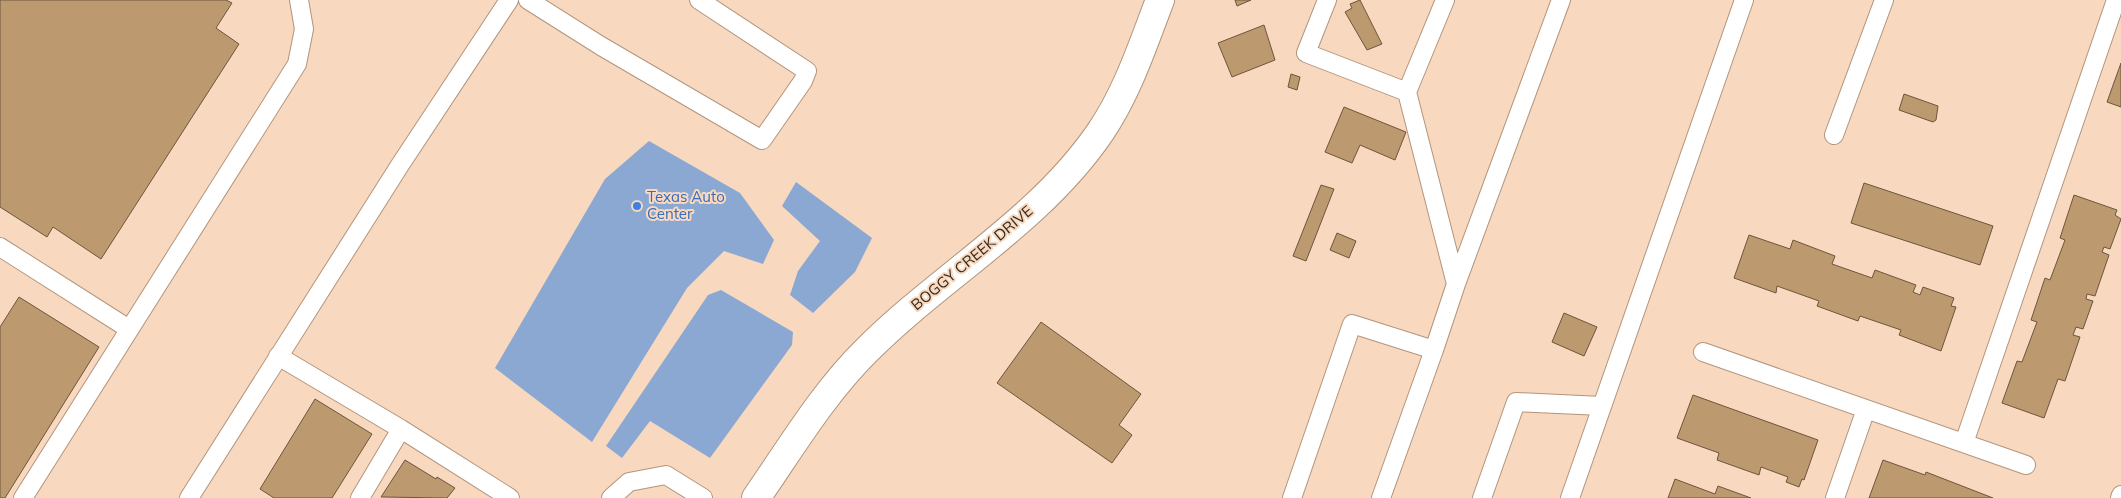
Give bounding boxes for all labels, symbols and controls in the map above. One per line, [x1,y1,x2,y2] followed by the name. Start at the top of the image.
[647,187,725,223] place label: Texas Auto Center
[631,200,643,212] marker: Texas Auto Center
[907,201,1037,314] street label: BOGGY CREEK DRIVE

